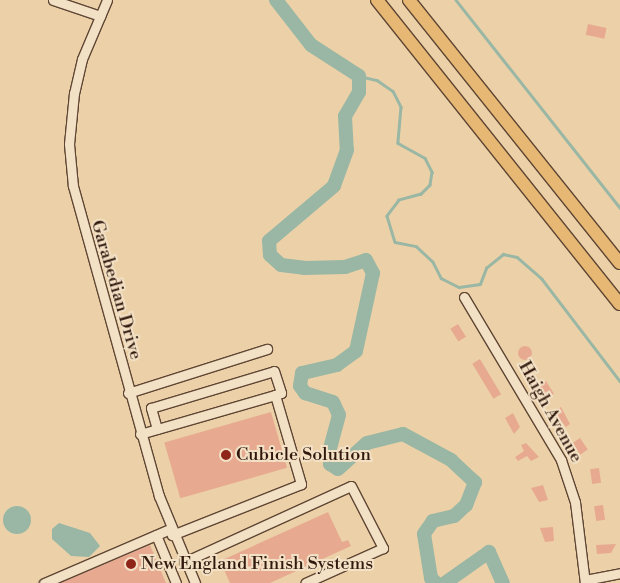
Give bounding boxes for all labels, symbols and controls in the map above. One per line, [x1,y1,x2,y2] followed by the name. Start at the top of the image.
[86,218,146,362] street label: Garabedian Drive
[513,358,587,466] street label: Haigh Avenue
[236,444,371,466] place label: Cubicle Solution
[220,449,232,461] marker: Cubicle Solution
[141,553,373,575] place label: New England Finish Systems
[125,558,137,570] marker: New England Finish Systems

